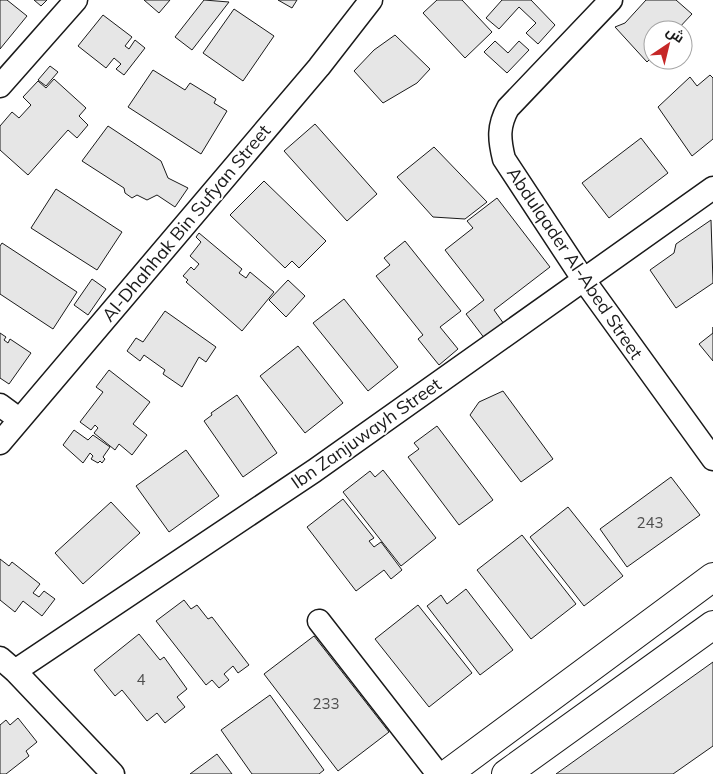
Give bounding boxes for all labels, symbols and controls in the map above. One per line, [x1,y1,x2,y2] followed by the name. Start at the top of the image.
[643,20,693,70] north arrow
[663,22,688,47] text: ش
[97,120,275,326] street label: Al-Dhahhak Bin Sufyan Street
[502,163,648,363] street label: Abdulqader Al-Abed Street
[286,373,446,493] street label: Ibn Zanjuwayh Street
[636,513,664,532] house number: 243
[136,670,146,689] house number: 4
[312,694,340,713] house number: 233

